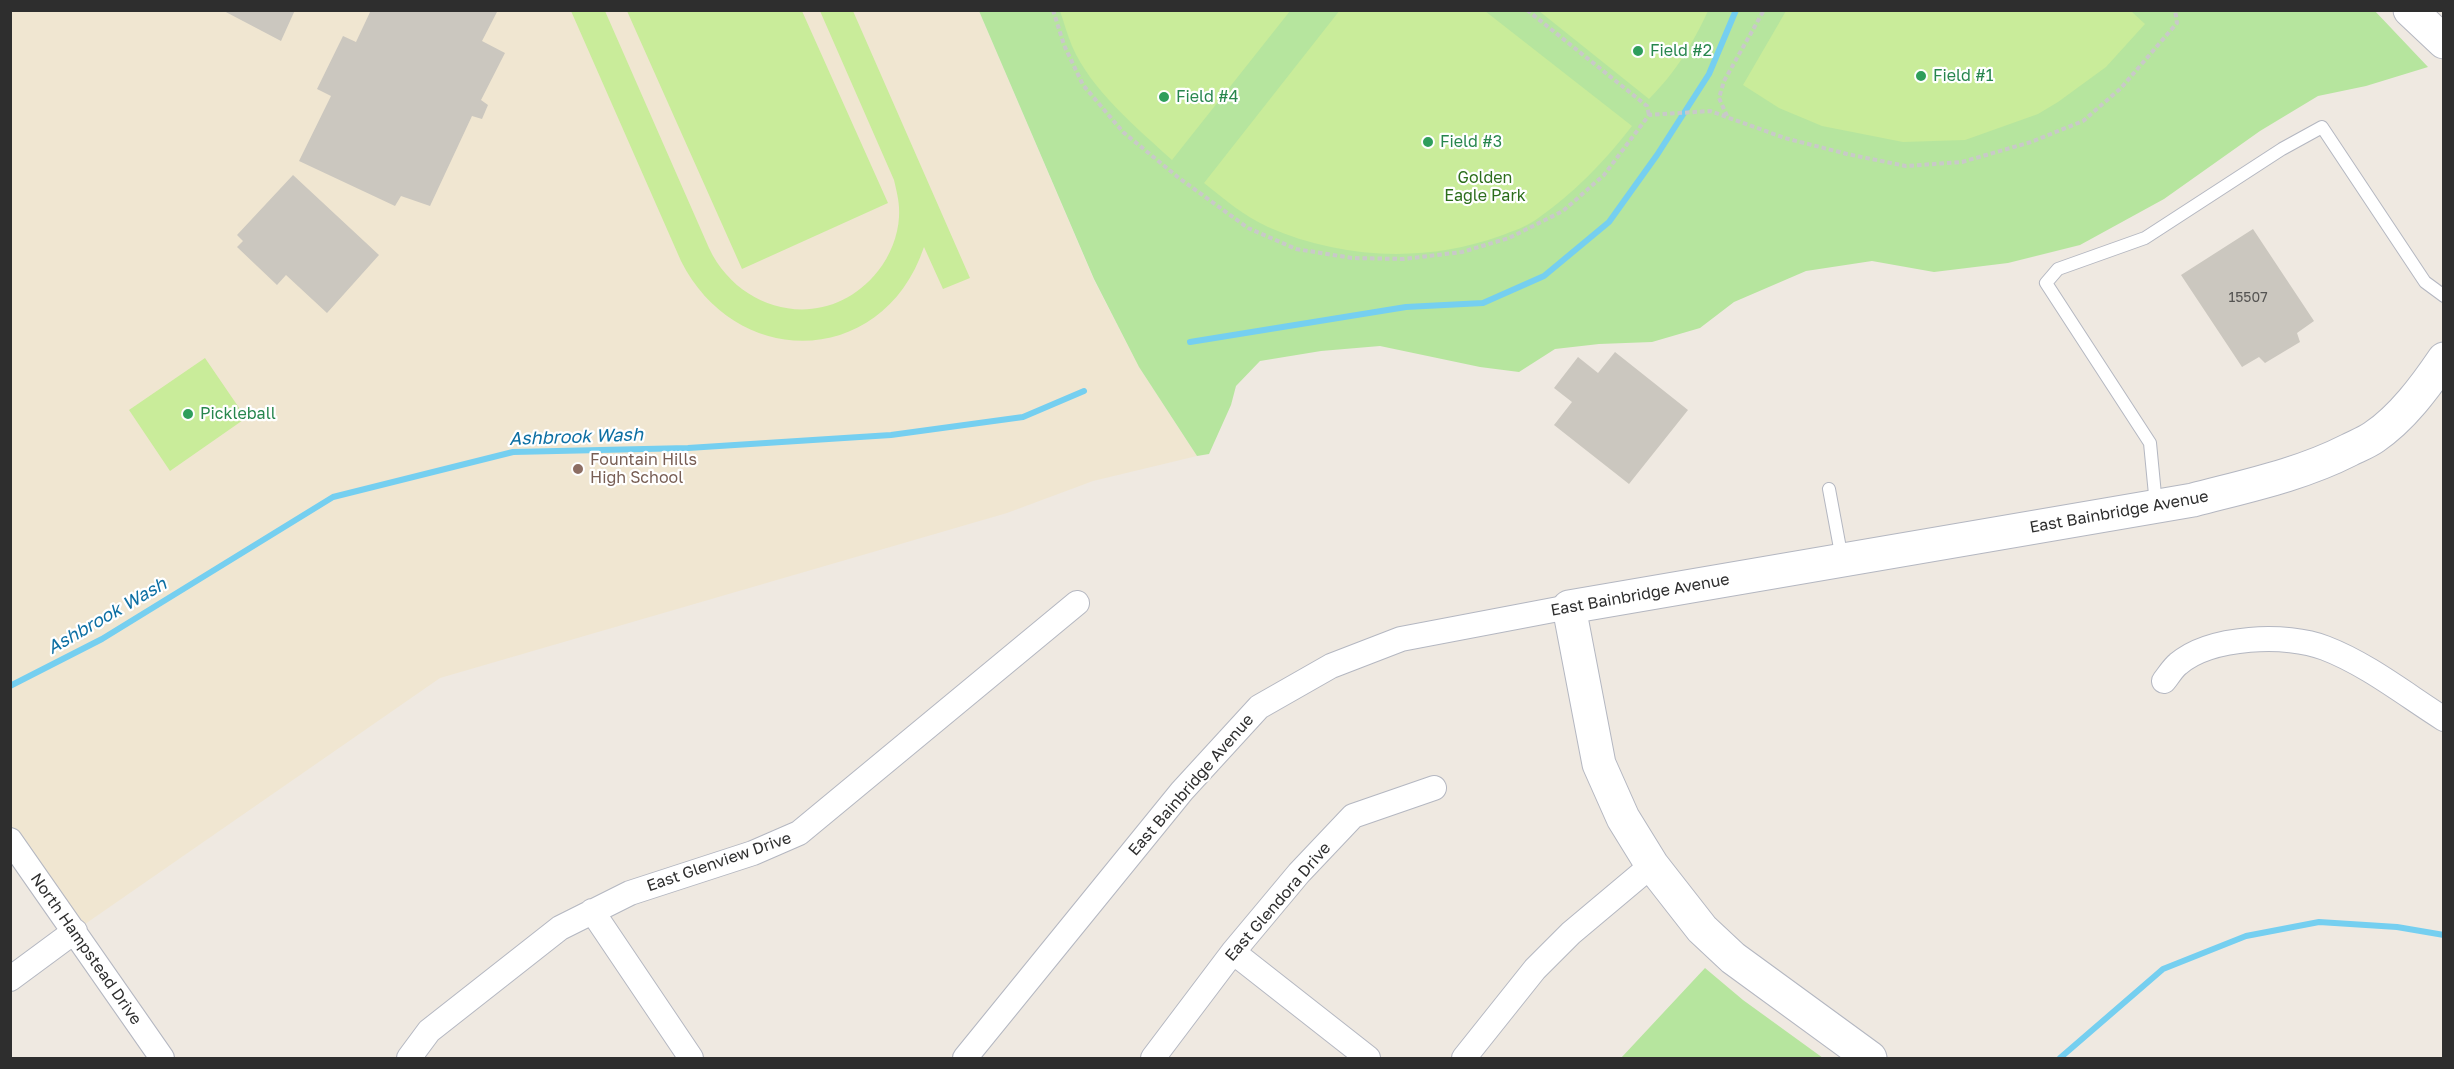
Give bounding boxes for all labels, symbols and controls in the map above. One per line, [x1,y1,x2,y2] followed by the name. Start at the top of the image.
[1650,41,1712,61] place label: Field #2
[1631,44,1645,58] marker: Field #2
[1933,66,1994,86] place label: Field #1
[1914,69,1928,83] marker: Field #1
[1176,87,1239,107] place label: Field #4
[1157,90,1171,104] marker: Field #4
[1440,132,1502,152] place label: Field #3
[1421,135,1435,149] marker: Field #3
[1444,168,1526,206] park label: Golden Eagle Park
[2228,290,2268,306] house number: 15507
[200,404,276,424] place label: Pickleball
[181,407,195,421] marker: Pickleball
[509,424,643,450] water label: Ashbrook Wash
[590,450,697,488] place label: Fountain Hills High School
[571,462,585,476] marker: Fountain Hills High School
[2028,487,2210,537] street label: East Bainbridge Avenue
[1549,570,1731,620] street label: East Bainbridge Avenue
[44,573,170,659] water label: Ashbrook Wash
[1124,710,1258,860] street label: East Bainbridge Avenue
[644,828,794,896] street label: East Glenview Drive
[1221,839,1335,965] street label: East Glendora Drive
[26,870,146,1028] street label: North Hampstead Drive

